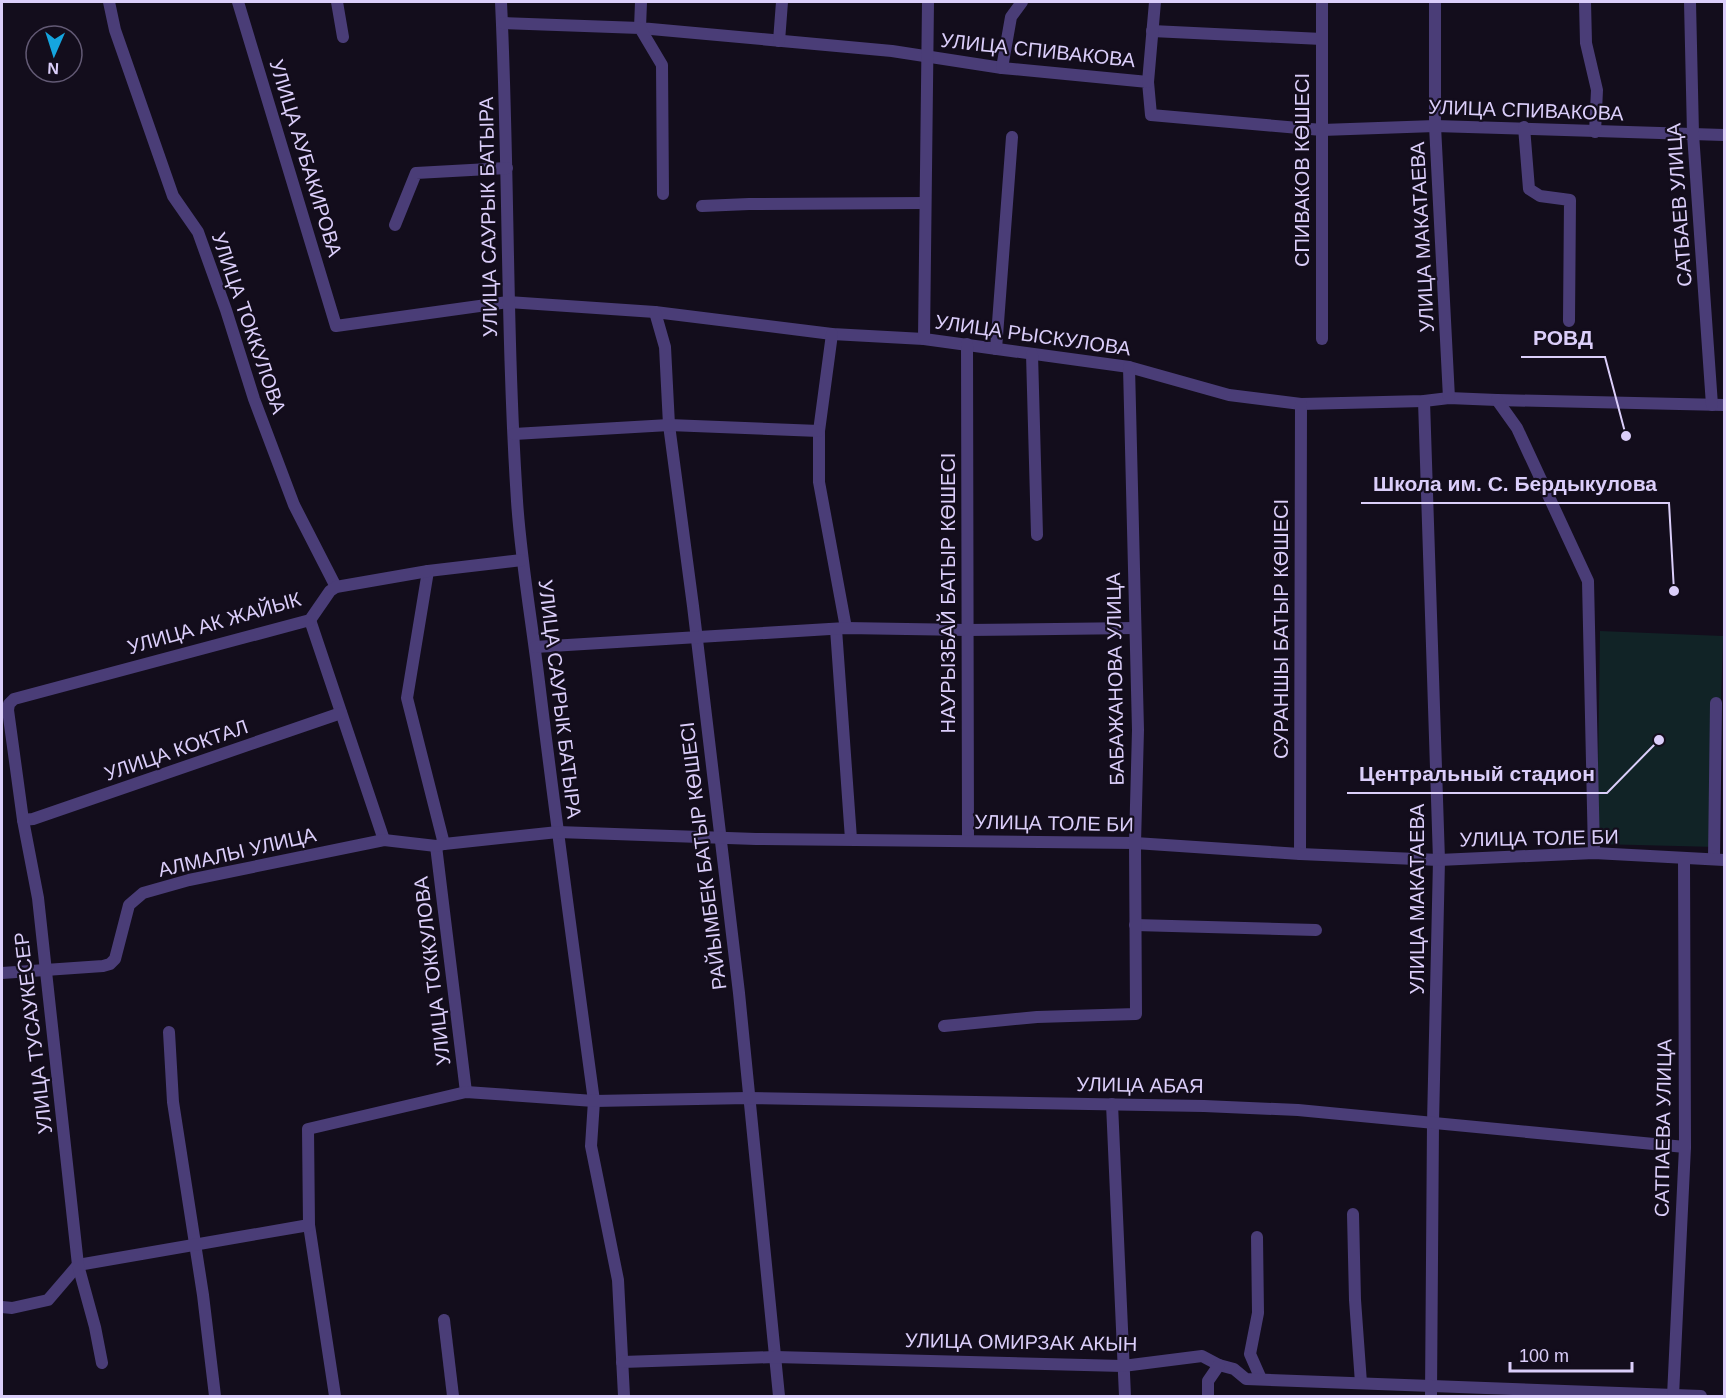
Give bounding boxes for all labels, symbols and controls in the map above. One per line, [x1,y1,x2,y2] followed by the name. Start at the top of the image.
[24,24,84,84] north arrow
[940,29,1137,71] street label: УЛИЦА СПИВАКОВА
[266,57,347,260] street label: УЛИЦА АУБАКИРОВА
[47,60,59,77] text: N
[1291,73,1313,267] street label: СПИВАКОВ КӨШЕСІ
[475,96,501,337] street label: УЛИЦА САУРЫК БАТЫРА
[1428,96,1625,124] street label: УЛИЦА СПИВАКОВА
[1662,122,1696,288] street label: САТБАЕВ УЛИЦА
[1406,140,1438,333] street label: УЛИЦА МАКАТАЕВА
[208,229,291,417] street label: УЛИЦА ТОККУЛОВА
[934,310,1133,360] street label: УЛИЦА РЫСКУЛОВА
[1521,318,1605,357] callout: РОВД
[1533,326,1593,349] text: РОВД
[936,453,959,733] street label: НАУРЫЗБАЙ БАТЫР КӨШЕСІ
[1361,464,1669,503] callout: Школа им. С. Бердыкулова
[1373,472,1657,495] text: Школа им. С. Бердыкулова
[1270,499,1292,759] street label: СУРАНШЫ БАТЫР КӨШЕСІ
[1102,572,1128,786] street label: БАБАЖАНОВА УЛИЦА
[534,578,586,820] street label: УЛИЦА САУРЫК БАТЫРА
[125,587,304,658] street label: УЛИЦА АК ЖАЙЫК
[101,715,251,785] street label: УЛИЦА КОКТАЛ
[675,721,730,991] street label: РАЙЫМБЕК БАТЫР КӨШЕСІ
[1347,754,1607,793] callout: Центральный стадион
[1359,762,1595,785] text: Центральный стадион
[1406,803,1428,994] street label: УЛИЦА МАКАТАЕВА
[974,811,1134,835] street label: УЛИЦА ТОЛЕ БИ
[156,823,319,881] street label: АЛМАЛЫ УЛИЦА
[1459,826,1619,850] street label: УЛИЦА ТОЛЕ БИ
[409,875,455,1067] street label: УЛИЦА ТОККУЛОВА
[10,931,56,1135] street label: УЛИЦА ТУСАУКЕСЕР
[1650,1038,1676,1217] street label: САТПАЕВА УЛИЦА
[1076,1073,1204,1097] street label: УЛИЦА АБАЯ
[905,1329,1137,1355] street label: УЛИЦА ОМИРЗАК АКЫН
[1510,1335,1632,1373] scale bar
[1519,1346,1569,1366] text: 100 m

